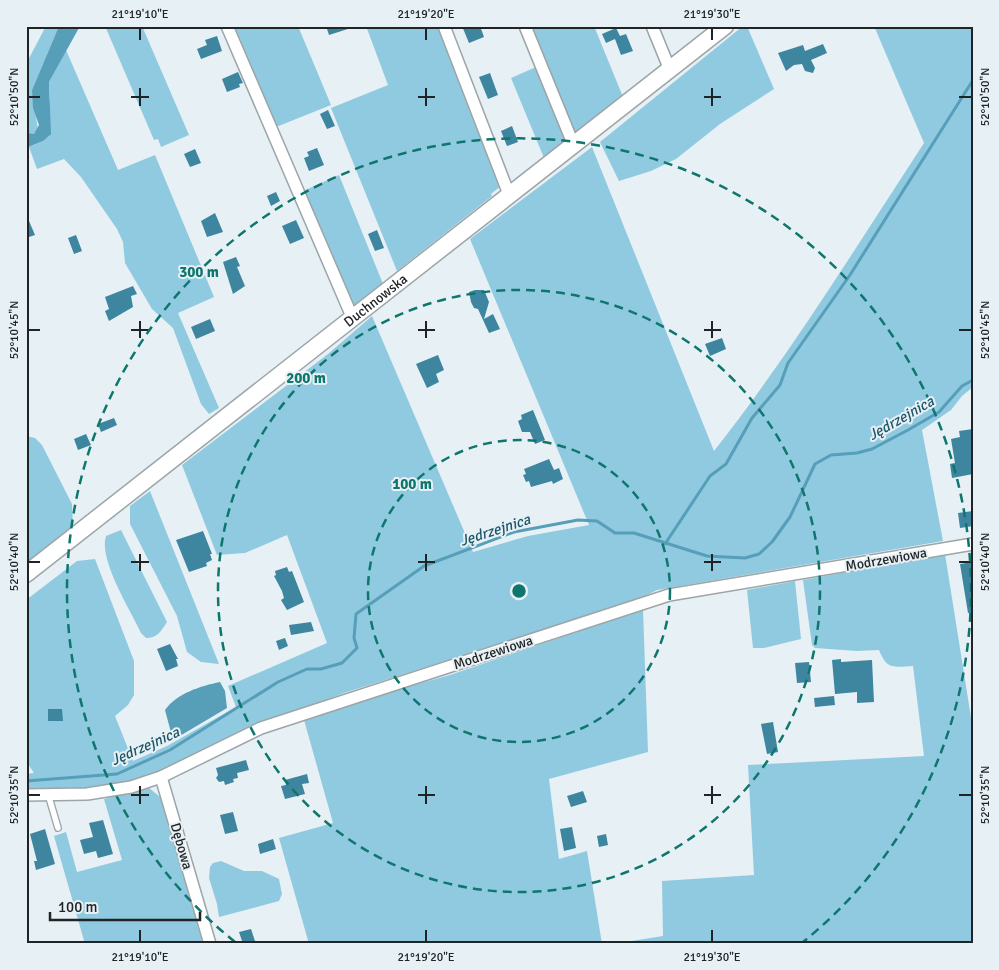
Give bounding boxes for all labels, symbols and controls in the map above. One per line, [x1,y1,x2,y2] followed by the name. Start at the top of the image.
[111,7,169,22] text: 21°19'10"E
[397,7,455,22] text: 21°19'20"E
[683,7,741,22] text: 21°19'30"E
[7,68,22,126] text: 52°10'50"N
[978,68,993,126] text: 52°10'50"N
[179,263,219,281] text: 300 m
[341,270,411,331] street label: Duchnowska
[7,301,22,359] text: 52°10'45"N
[978,301,993,359] text: 52°10'45"N
[286,369,326,387] text: 200 m
[865,392,937,444] water label: Jędrzejnica
[392,475,432,493] text: 100 m
[458,510,533,550] water label: Jędrzejnica
[7,533,22,591] text: 52°10'40"N
[978,533,993,591] text: 52°10'40"N
[844,544,928,575] street label: Modrzewiowa
[510,582,528,600] centre of rings
[451,632,535,673] street label: Modrzewiowa
[108,723,182,769] water label: Jędrzejnica
[7,766,22,824] text: 52°10'35"N
[978,766,993,824] text: 52°10'35"N
[167,821,196,871] street label: Dębowa
[50,890,200,922] scale bar
[58,898,98,916] text: 100 m
[111,950,169,965] text: 21°19'10"E
[397,950,455,965] text: 21°19'20"E
[683,950,741,965] text: 21°19'30"E

